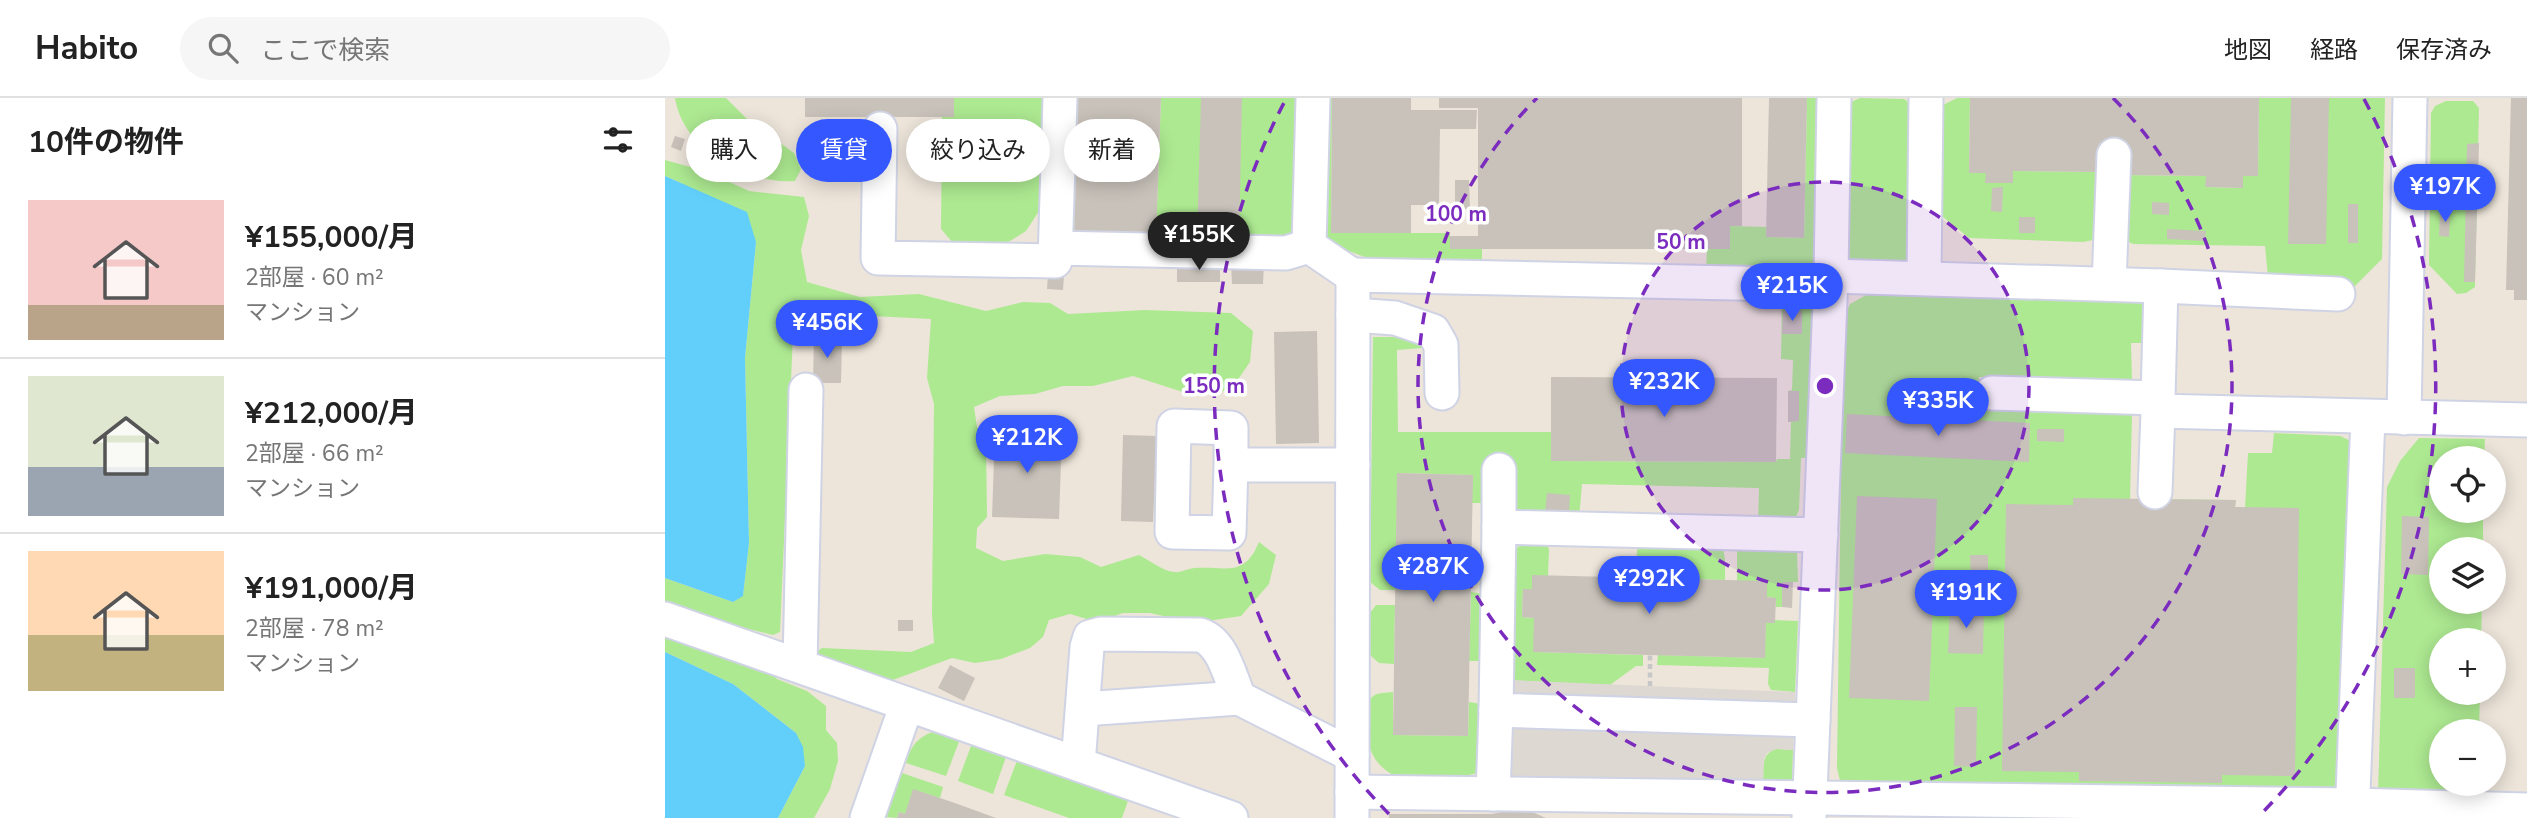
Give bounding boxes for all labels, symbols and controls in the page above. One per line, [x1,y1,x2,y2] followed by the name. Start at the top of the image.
[180,17,670,80] search box
[35,26,138,71] text: Habito
[204,29,242,67] icon: search
[260,33,390,68] text: ここで検索
[2224,34,2272,66] text: 地図
[2310,34,2358,66] text: 経路
[2396,34,2492,66] text: 保存済み
[686,119,782,182] chip: 購入
[796,119,892,182] chip: 賃貸
[906,119,1050,182] chip: 絞り込み
[1064,119,1160,182] chip: 新着
[599,121,637,159] icon: filters
[28,122,184,163] text: 10件の物件
[2396,164,2494,224] pin: ¥197K
[2410,171,2480,202] text: ¥197K
[1425,200,1487,228] text: 100 m
[1150,212,1248,272] pin: ¥155K
[245,217,418,258] text: ¥155,000/月
[1164,219,1234,250] text: ¥155K
[84,228,168,312] icon: home
[1656,228,1706,256] text: 50 m
[245,262,384,293] text: 2部屋 · 60 m²
[1743,264,1841,323] pin: ¥215K
[1757,270,1827,301] text: ¥215K
[245,297,360,328] text: マンション
[778,300,876,360] pin: ¥456K
[792,307,862,338] text: ¥456K
[1615,360,1713,419] pin: ¥232K
[1629,366,1699,397] text: ¥232K
[1183,372,1245,400] text: 150 m
[1813,374,1837,398] centre of rings
[1889,378,1987,438] pin: ¥335K
[1903,385,1973,416] text: ¥335K
[245,393,418,434] text: ¥212,000/月
[84,404,168,488] icon: home
[978,416,1076,475] pin: ¥212K
[992,422,1062,453] text: ¥212K
[245,438,384,469] text: 2部屋 · 66 m²
[2429,446,2506,796] map controls
[2429,446,2506,523] button: locate
[245,473,360,504] text: マンション
[2429,537,2506,614] button: layers
[1384,545,1482,604] pin: ¥287K
[1398,551,1468,582] text: ¥287K
[1600,556,1698,616] pin: ¥292K
[1614,563,1684,594] text: ¥292K
[245,568,418,609] text: ¥191,000/月
[1917,570,2015,630] pin: ¥191K
[1931,577,2001,608] text: ¥191K
[84,579,168,663] icon: home
[245,613,384,644] text: 2部屋 · 78 m²
[2429,628,2506,705] button: +
[245,648,360,679] text: マンション
[2429,719,2506,796] button: −

